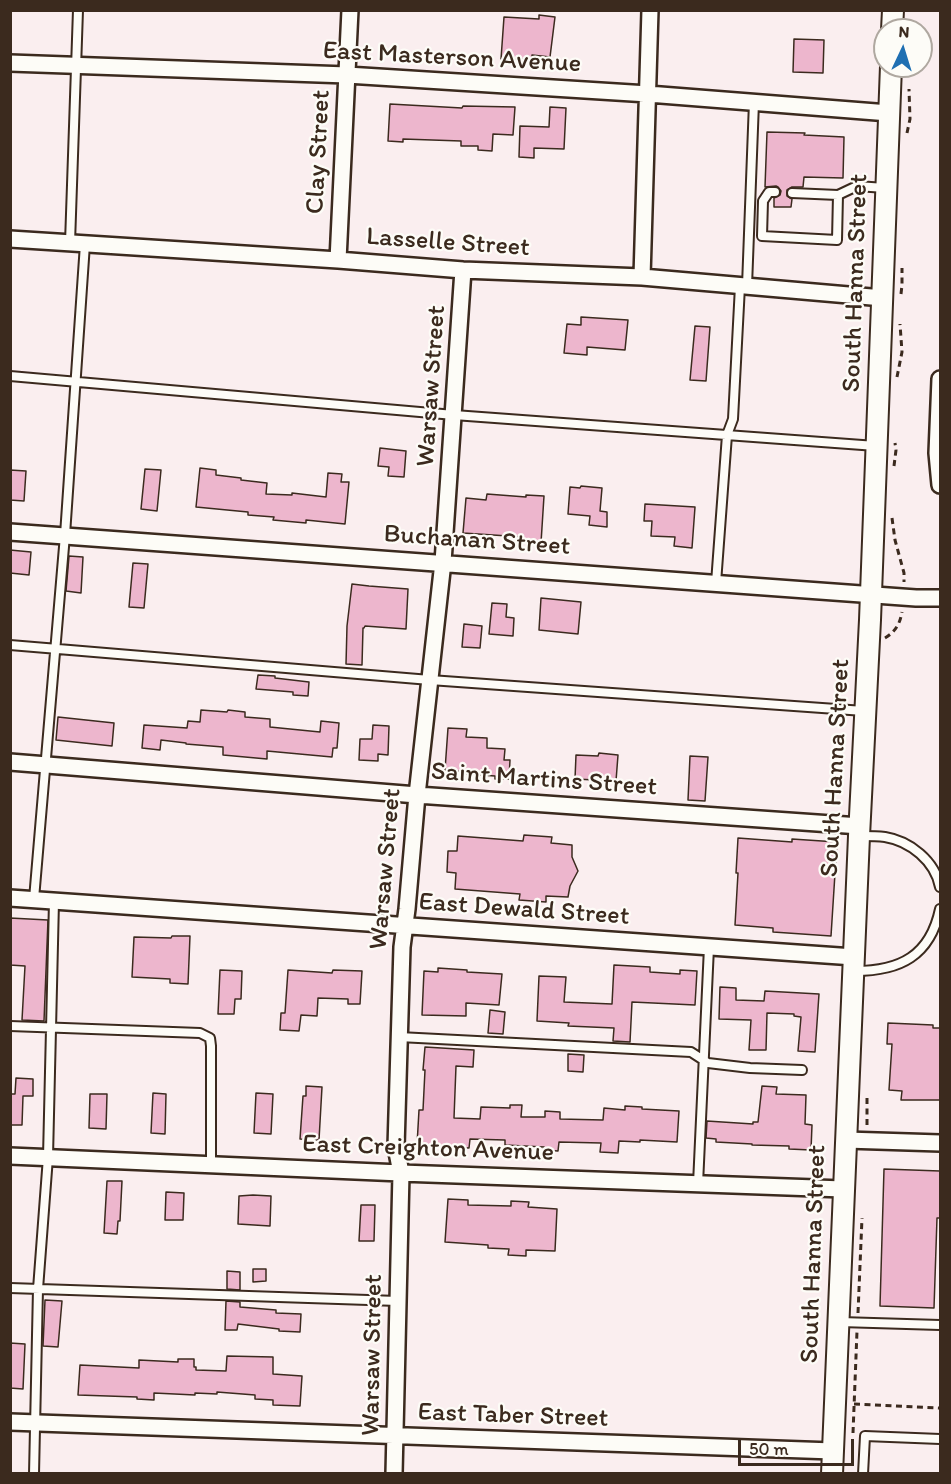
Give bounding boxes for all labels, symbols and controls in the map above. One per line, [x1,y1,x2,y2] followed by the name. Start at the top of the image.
[873,18,933,78] north arrow
[898,22,910,41] text: N
[322,36,582,80] street label: East Masterson Avenue
[300,89,338,215] street label: Clay Street
[837,173,875,393] street label: South Hanna Street
[365,222,531,264] street label: Lasselle Street
[411,304,453,468] street label: Warsaw Street
[383,519,571,563] street label: Buchanan Street
[815,658,857,878] street label: South Hanna Street
[430,757,658,803] street label: Saint Martins Street
[363,787,409,951] street label: Warsaw Street
[418,887,630,933] street label: East Dewald Street
[302,1129,554,1169] street label: East Creighton Avenue
[795,1144,833,1364] street label: South Hanna Street
[356,1274,390,1436] street label: Warsaw Street
[417,1397,609,1435] street label: East Taber Street
[741,1427,856,1465] scale bar
[749,1438,789,1460] text: 50 m

